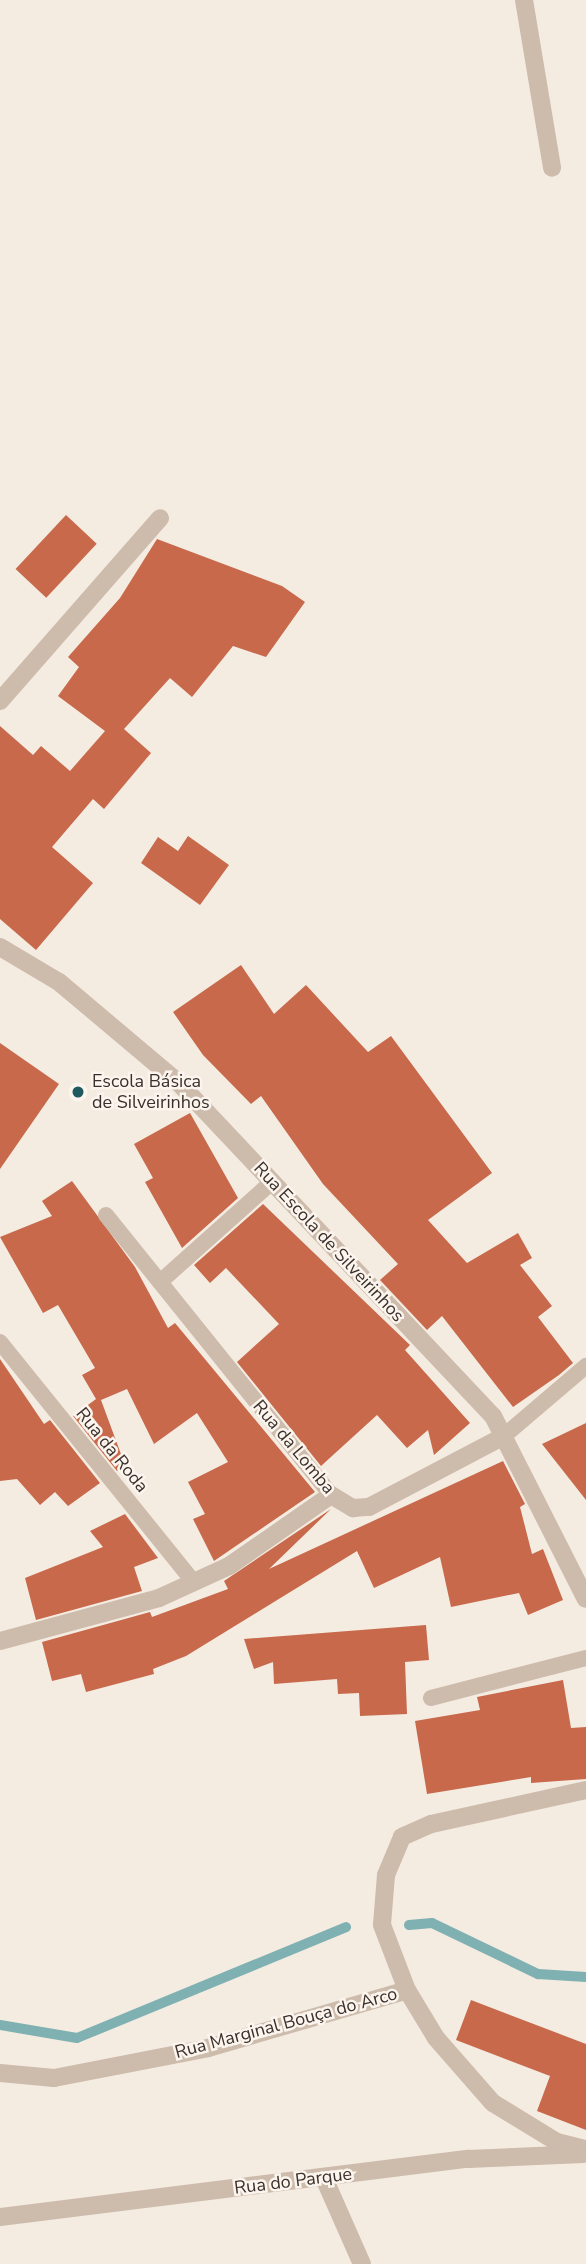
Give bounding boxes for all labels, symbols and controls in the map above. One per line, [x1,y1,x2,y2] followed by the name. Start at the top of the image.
[92,1071,210,1114] place label: Escola Básica de Silveirinhos
[70,1084,86,1100] marker: Escola Básica de Silveirinhos
[249,1158,409,1326] street label: Rua Escola de Silveirinhos
[248,1396,340,1498] street label: Rua da Lomba
[71,1403,153,1497] street label: Rua da Roda
[172,1983,400,2063] street label: Rua Marginal Bouça do Arco
[233,2163,353,2199] street label: Rua do Parque

